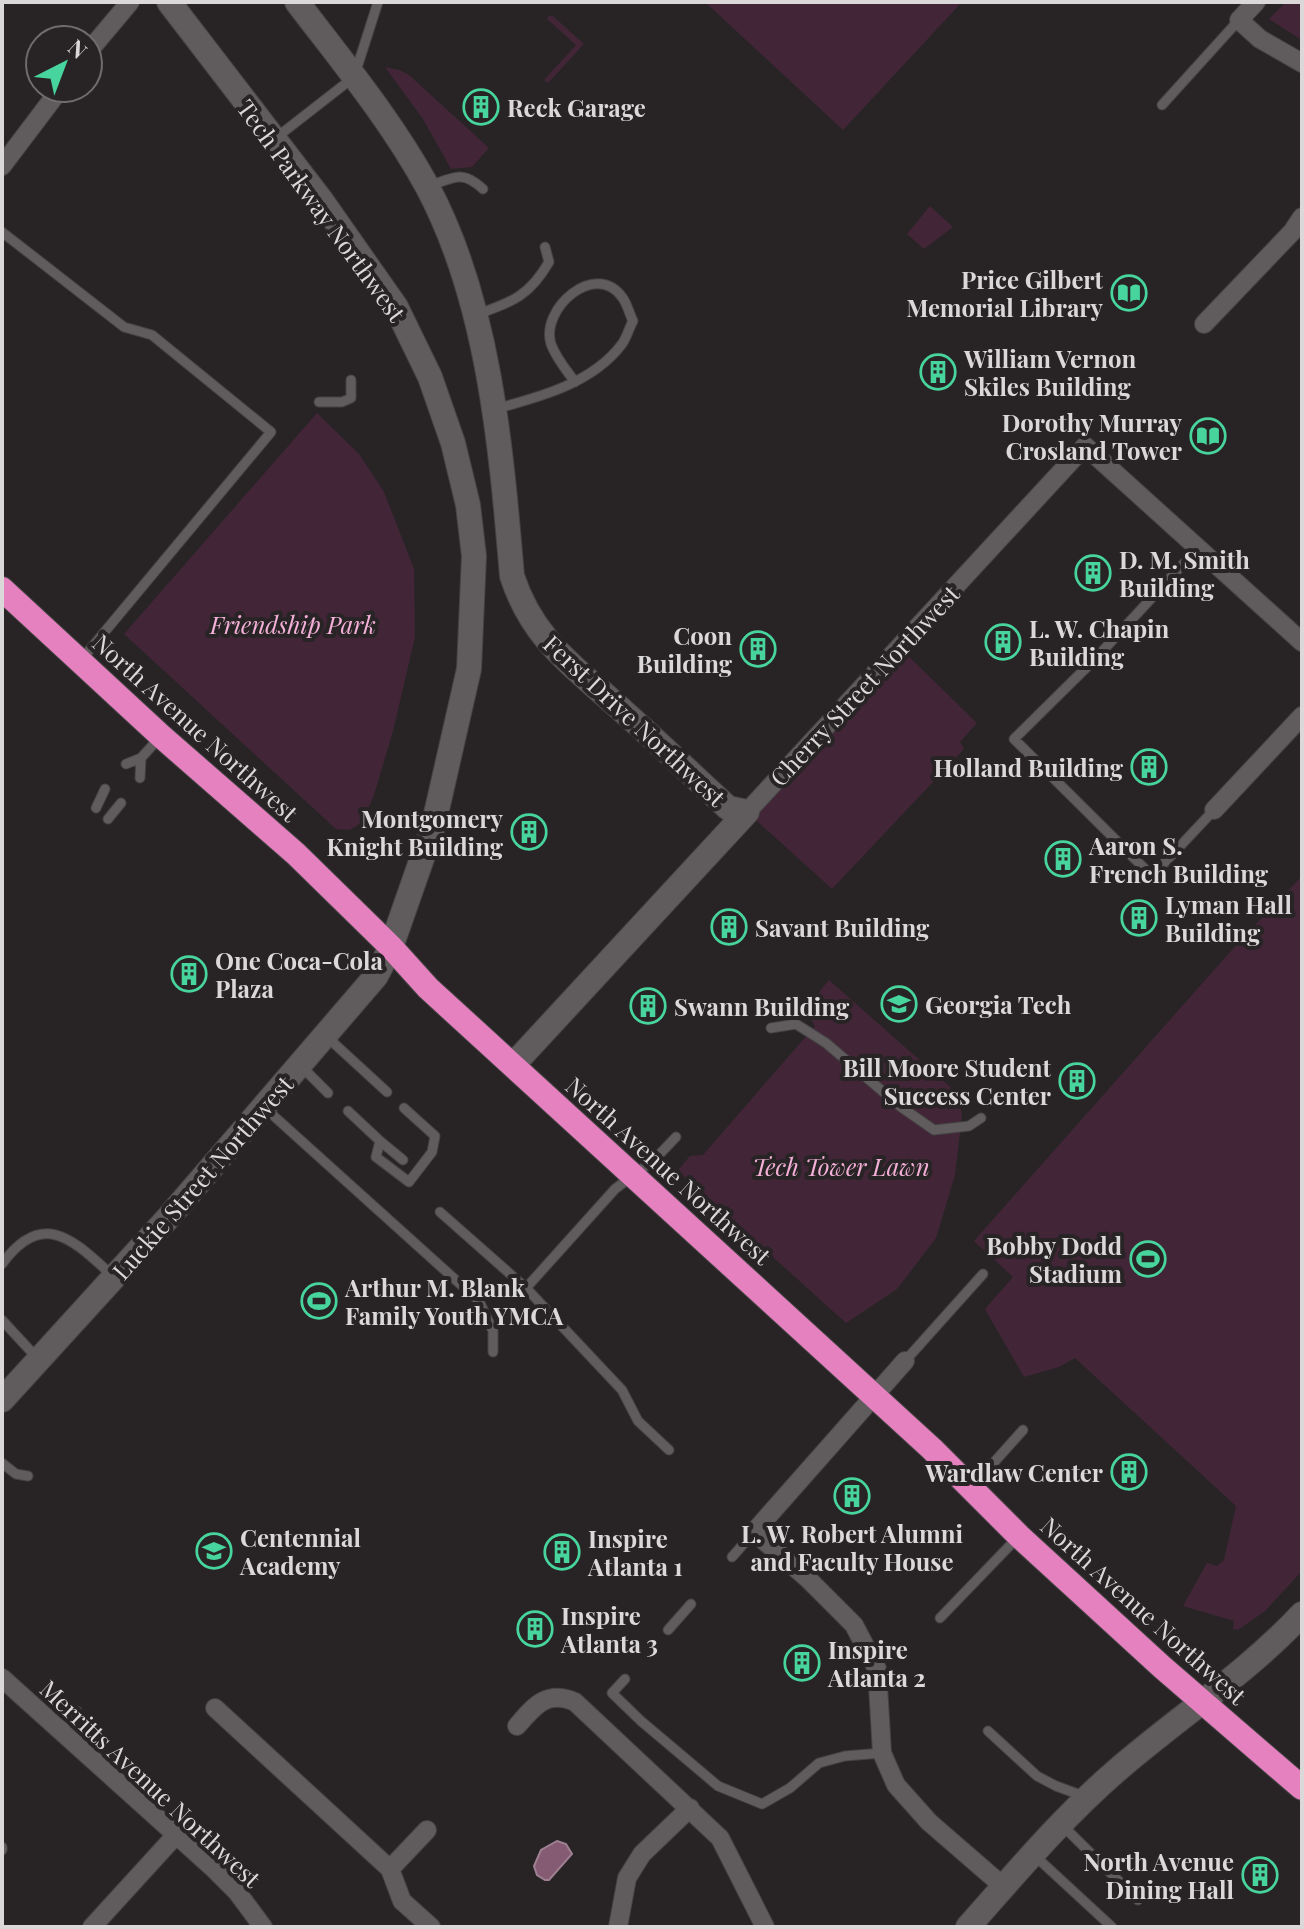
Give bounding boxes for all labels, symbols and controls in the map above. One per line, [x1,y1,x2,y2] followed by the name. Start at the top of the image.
[24,24,104,104] north arrow
[62,32,94,65] text: N
[462,88,500,126] building icon: Reck Garage
[507,91,646,123] place label: Reck Garage
[231,93,414,328] street label: Tech Parkway Northwest
[906,263,1104,323] place label: Price Gilbert Memorial Library
[1110,274,1148,312] library icon: Price Gilbert Memorial Library
[963,342,1136,402] place label: William Vernon Skiles Building
[919,353,957,391] building icon: William Vernon Skiles Building
[1002,406,1183,466] place label: Dorothy Murray Crosland Tower
[1189,417,1227,455] library icon: Dorothy Murray Crosland Tower
[1119,543,1250,603] place label: D. M. Smith Building
[1074,554,1112,592] building icon: D. M. Smith Building
[762,577,966,792] street label: Cherry Street Northwest
[209,608,376,640] park label: Friendship Park
[1029,612,1170,672] place label: L. W. Chapin Building
[637,619,733,679] place label: Coon Building
[984,623,1022,661] building icon: L. W. Chapin Building
[87,626,306,828] street label: North Avenue Northwest
[537,627,733,813] street label: Ferst Drive Northwest
[739,630,777,668] building icon: Coon Building
[1130,748,1168,786] building icon: Holland Building
[934,751,1124,783] place label: Holland Building
[327,802,504,862] place label: Montgomery Knight Building
[510,813,548,851] building icon: Montgomery Knight Building
[1088,829,1269,889] place label: Aaron S. French Building
[1044,840,1082,878] building icon: Aaron S. French Building
[1165,888,1292,948] place label: Lyman Hall Building
[1120,899,1158,937] building icon: Lyman Hall Building
[710,908,748,946] building icon: Savant Building
[755,911,930,943] place label: Savant Building
[215,944,383,1004] place label: One Coca-Cola Plaza
[170,955,208,993] building icon: One Coca-Cola Plaza
[880,985,918,1023] school or university icon: Georgia Tech
[629,987,667,1025] building icon: Swann Building
[925,988,1072,1020] place label: Georgia Tech
[674,990,850,1022] place label: Swann Building
[843,1051,1052,1111] place label: Bill Moore Student Success Center
[1058,1062,1096,1100] building icon: Bill Moore Student Success Center
[104,1068,300,1286] street label: Luckie Street Northwest
[560,1069,779,1271] street label: North Avenue Northwest
[752,1150,930,1182] park label: Tech Tower Lawn
[986,1229,1122,1289] place label: Bobby Dodd Stadium
[1129,1240,1167,1278] sports icon: Bobby Dodd Stadium
[344,1271,564,1331] place label: Arthur M. Blank Family Youth YMCA
[300,1282,338,1320] sports icon: Arthur M. Blank Family Youth YMCA
[1110,1453,1148,1491] building icon: Wardlaw Center
[924,1456,1104,1488] place label: Wardlaw Center
[833,1477,871,1515] building icon: L. W. Robert Alumni and Faculty House
[1035,1509,1254,1711] street label: North Avenue Northwest
[741,1517,963,1577] place label: L. W. Robert Alumni and Faculty House
[239,1521,361,1581] place label: Centennial Academy
[587,1522,683,1582] place label: Inspire Atlanta 1
[195,1532,233,1570] school or university icon: Centennial Academy
[543,1533,581,1571] building icon: Inspire Atlanta 1
[560,1599,658,1659] place label: Inspire Atlanta 3
[516,1610,554,1648] building icon: Inspire Atlanta 3
[827,1633,926,1693] place label: Inspire Atlanta 2
[783,1644,821,1682] building icon: Inspire Atlanta 2
[34,1672,268,1894] street label: Merritts Avenue Northwest
[1084,1845,1235,1905] place label: North Avenue Dining Hall
[1241,1856,1279,1894] building icon: North Avenue Dining Hall

